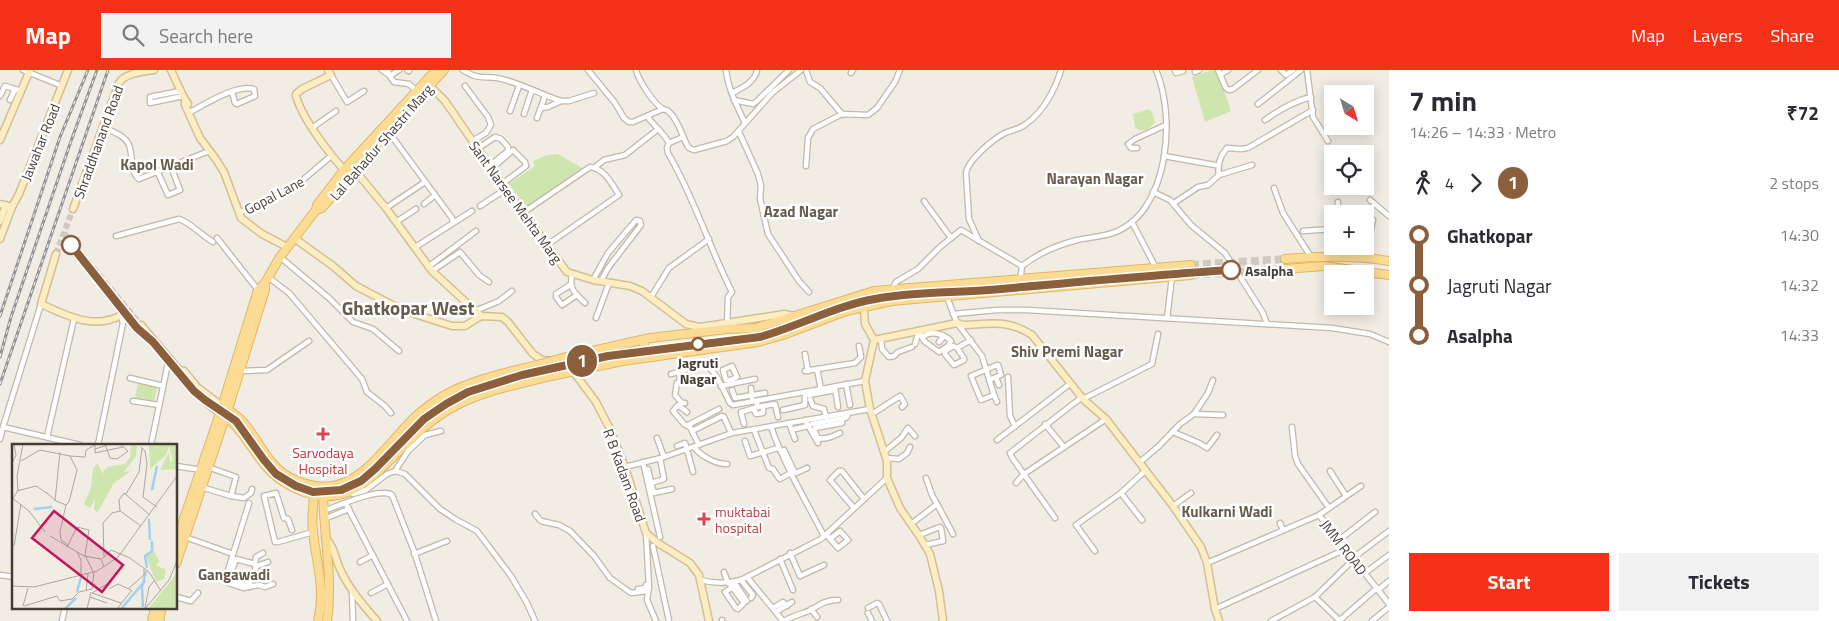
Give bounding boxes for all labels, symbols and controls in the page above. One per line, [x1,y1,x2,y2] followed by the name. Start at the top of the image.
[101,13,451,58] search box
[25,17,71,53] text: Map
[119,21,147,49] icon: search
[159,21,253,50] text: Search here
[1631,22,1665,49] text: Map
[1693,22,1742,49] text: Layers
[1770,22,1814,49] text: Share
[324,79,438,205] street label: Lal Bahadur Shastri Marg
[1409,79,1477,122] text: 7 min
[68,82,128,202] street label: Shraddhanand Road
[1324,85,1374,135] north arrow
[1324,85,1374,315] map controls
[1787,98,1819,127] text: ₹72
[15,100,65,184] street label: Jawahar Road
[1409,120,1556,144] text: 14:26 – 14:33 · Metro
[464,136,568,268] street label: Sant Narsee Mehta Marg
[1324,145,1374,195] button: locate
[120,153,194,176] district label: Kapol Wadi
[1046,167,1144,190] district label: Narayan Nagar
[1409,169,1437,197] icon: walk
[1462,169,1490,197] icon: forward
[1508,169,1518,196] text: 1
[240,170,308,220] street label: Gopal Lane
[1445,171,1454,195] text: 4
[1769,171,1819,195] text: 2 stops
[764,200,839,223] district label: Azad Nagar
[1324,205,1374,255] button: +
[1447,221,1533,250] text: Ghatkopar
[1780,223,1819,247] text: 14:30
[61,235,81,255] unlabelled marker
[1221,260,1241,280] marker: Asalpha
[1245,260,1293,281] place label: Asalpha
[1324,265,1374,315] button: −
[1447,271,1552,300] text: Jagruti Nagar
[1780,273,1819,297] text: 14:32
[342,293,474,322] district label: Ghatkopar West
[1447,321,1513,350] text: Asalpha
[1780,323,1819,347] text: 14:33
[691,337,705,351] marker: Jagruti Nagar
[1011,340,1124,363] district label: Shiv Premi Nagar
[566,345,598,377] line badge: 1
[577,347,587,374] text: 1
[678,352,718,389] place label: Jagruti Nagar
[598,425,652,525] street label: R B Kadam Road
[316,427,330,441] marker: Sarvodaya Hospital
[292,442,354,479] place label: Sarvodaya Hospital
[12,444,178,608] inset map
[1182,500,1272,523] district label: Kulkarni Wadi
[715,501,770,538] place label: muktabai hospital
[697,512,711,526] marker: muktabai hospital
[1315,515,1373,579] street label: JMM ROAD
[1409,553,1609,611] button: Start
[1619,553,1819,611] button: Tickets
[198,563,270,586] district label: Gangawadi

